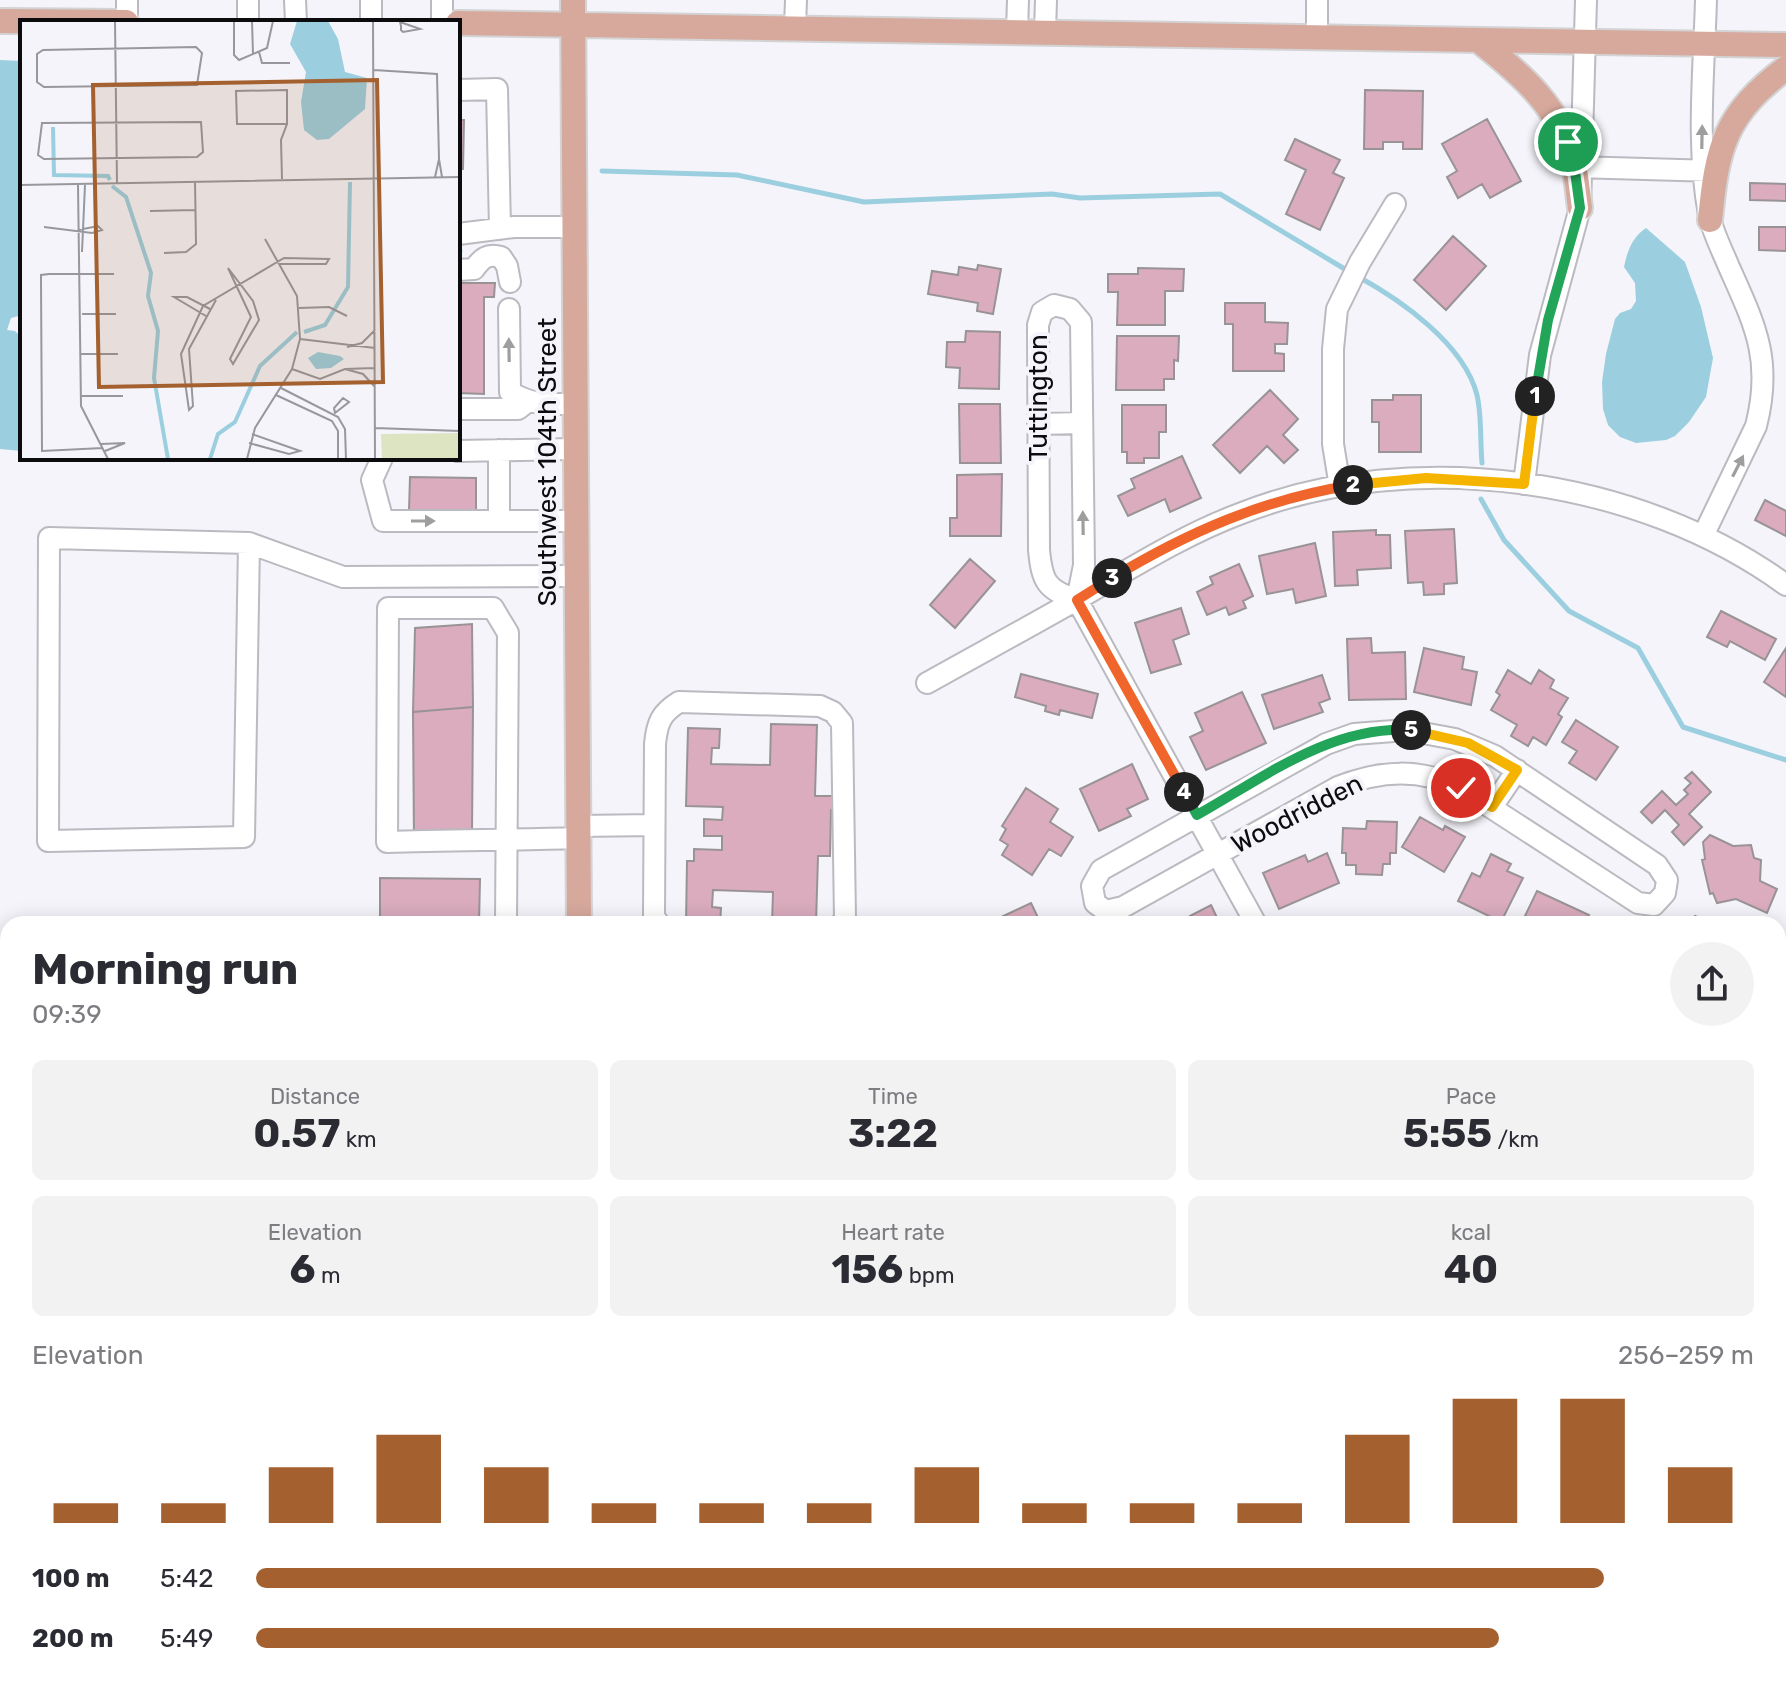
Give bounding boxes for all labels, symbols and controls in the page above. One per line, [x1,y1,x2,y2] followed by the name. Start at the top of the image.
[20,20,460,460] inset map
[1534,108,1602,176] pin
[1546,120,1590,164] icon: arrive
[1696,124,1709,149] one-way arrow
[532,318,563,606] street label: Southwest 104th Street
[1023,334,1054,462] street label: Tuttington
[503,337,516,362] one-way arrow
[1515,376,1555,416] pin: 1
[1530,382,1540,409] text: 1
[1731,455,1745,477] one-way arrow
[1333,465,1373,505] pin: 2
[1346,471,1360,498] text: 2
[1077,510,1090,535] one-way arrow
[411,514,436,527] one-way arrow
[1092,558,1132,598] pin: 3
[1105,564,1119,591] text: 3
[1391,710,1431,750] pin: 5
[1404,716,1418,743] text: 5
[1427,754,1495,822] pin
[1439,766,1483,810] icon: check
[1226,768,1368,860] street label: Woodridden
[1164,772,1204,812] pin: 4
[1176,778,1192,805] text: 4
[1670,942,1754,1026] button: share
[32,943,298,995] text: Morning run
[32,999,102,1030] text: 09:39
[270,1083,360,1110] text: Distance
[868,1083,918,1110] text: Time
[1446,1083,1496,1110] text: Pace
[253,1110,340,1157] text: 0.57
[848,1110,938,1157] text: 3:22
[1403,1110,1492,1157] text: 5:55
[340,1126,377,1153] text: km
[1492,1126,1539,1153] text: /km
[268,1219,362,1246] text: Elevation
[841,1219,945,1246] text: Heart rate
[1451,1219,1491,1246] text: kcal
[290,1246,316,1293] text: 6
[832,1246,903,1293] text: 156
[1444,1246,1498,1293] text: 40
[316,1262,341,1289] text: m
[903,1262,954,1289] text: bpm
[32,1340,143,1371] text: Elevation
[1618,1340,1754,1371] text: 256–259 m
[32,1563,110,1594] text: 100 m
[160,1563,214,1594] text: 5:42
[32,1623,114,1654] text: 200 m
[160,1623,213,1654] text: 5:49

